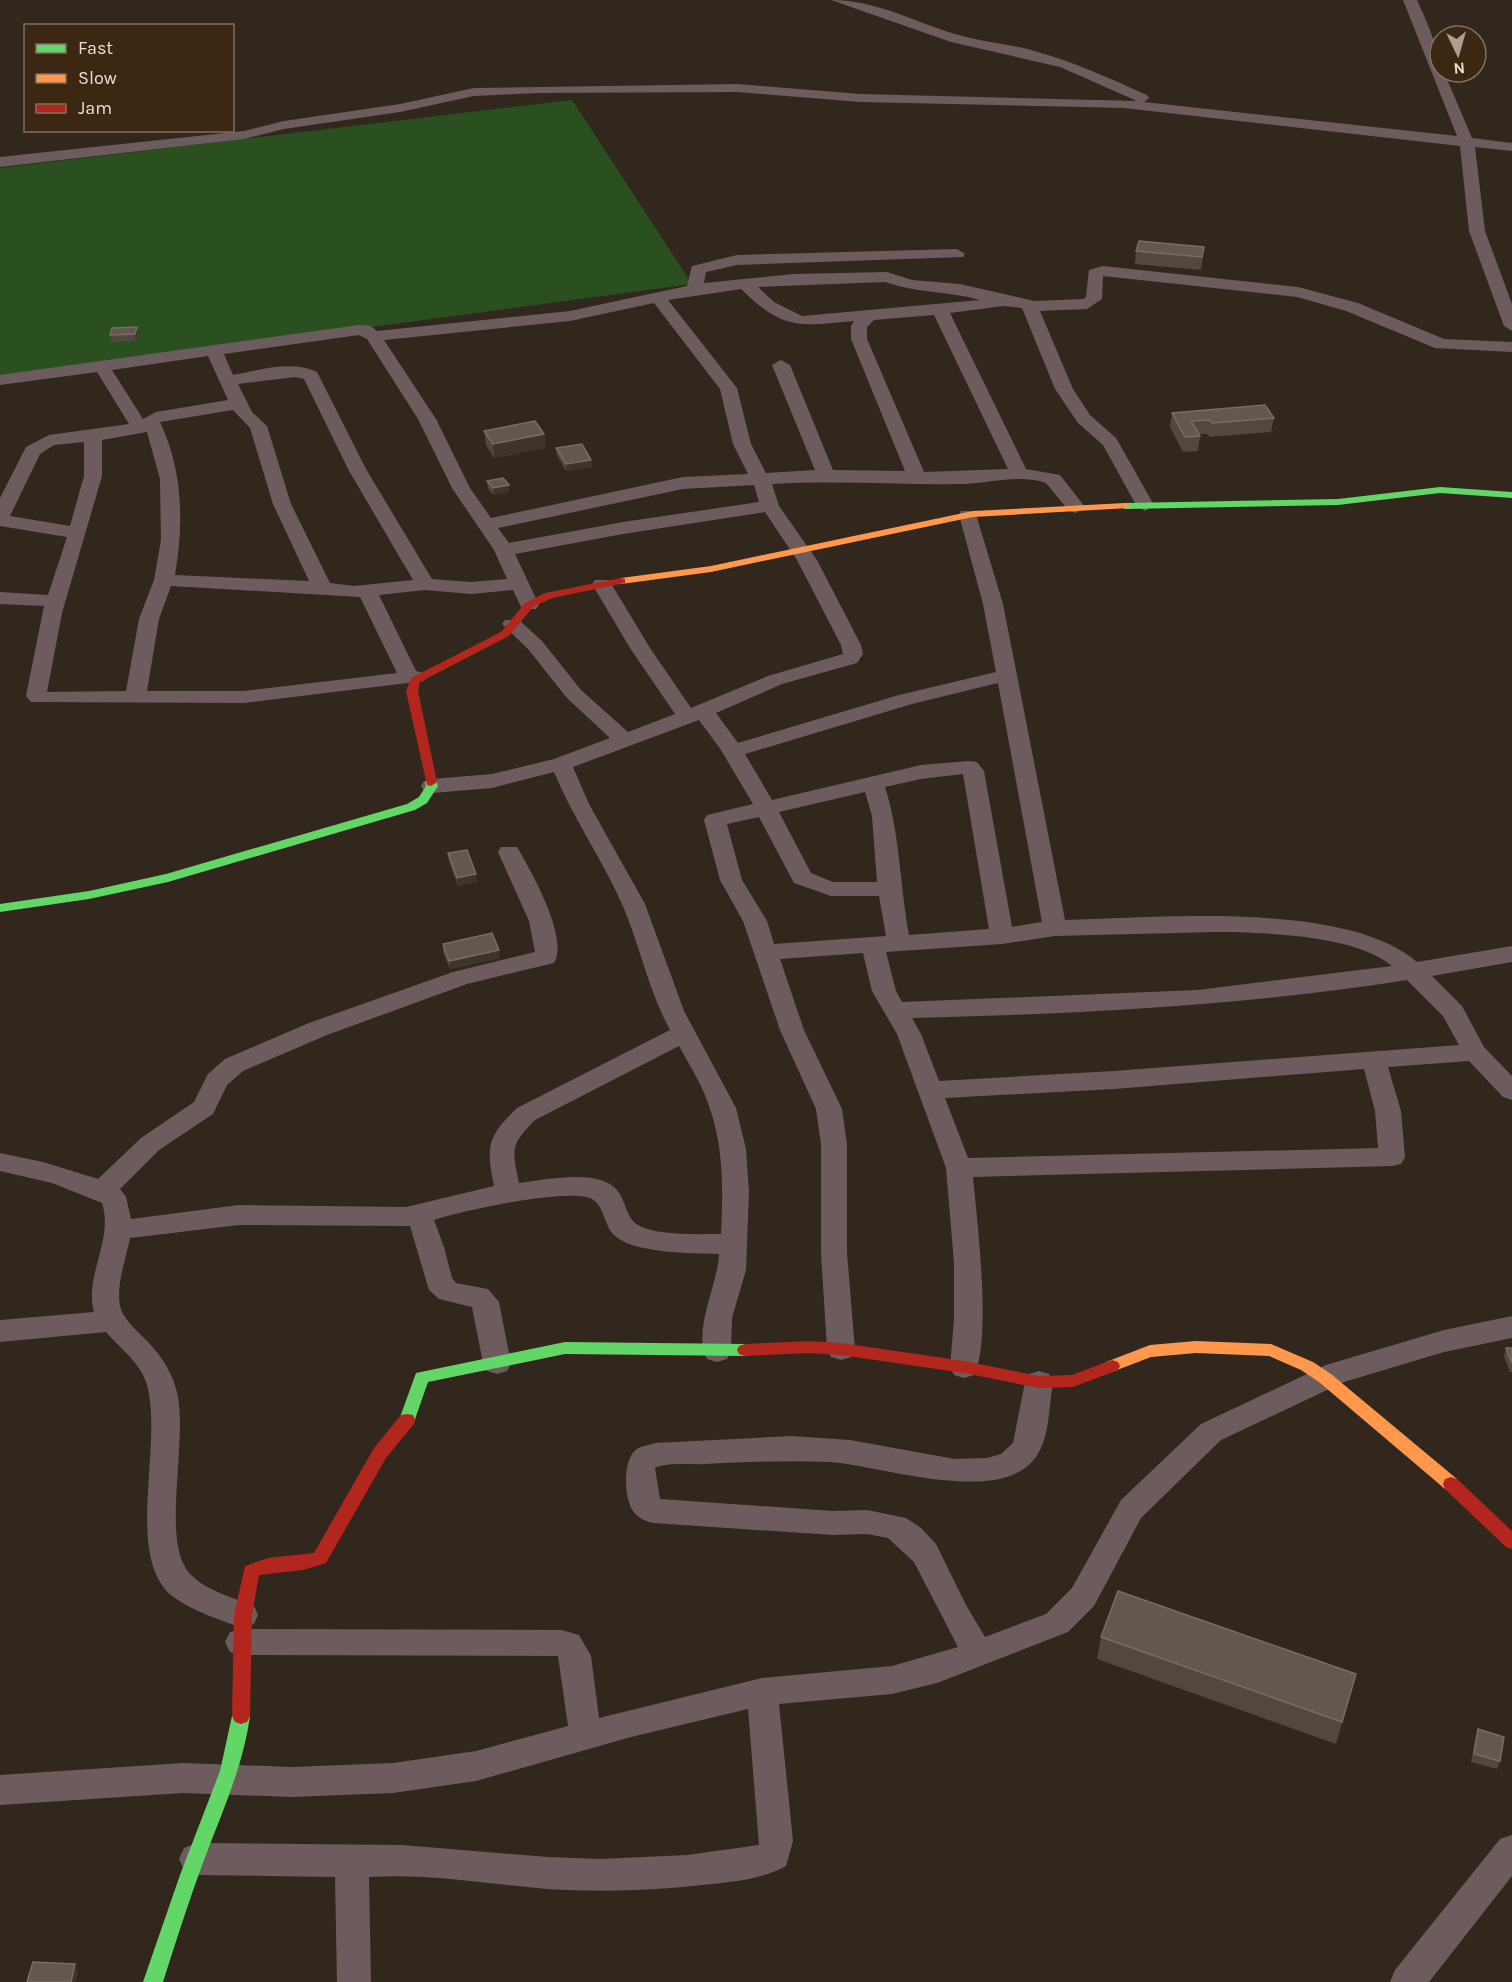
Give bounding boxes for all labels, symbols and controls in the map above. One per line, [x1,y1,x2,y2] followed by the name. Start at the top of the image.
[24,24,234,132] legend
[1428,24,1488,84] north arrow
[78,37,113,59] text: Fast
[1453,58,1466,78] text: N
[78,67,117,89] text: Slow
[78,97,112,119] text: Jam

